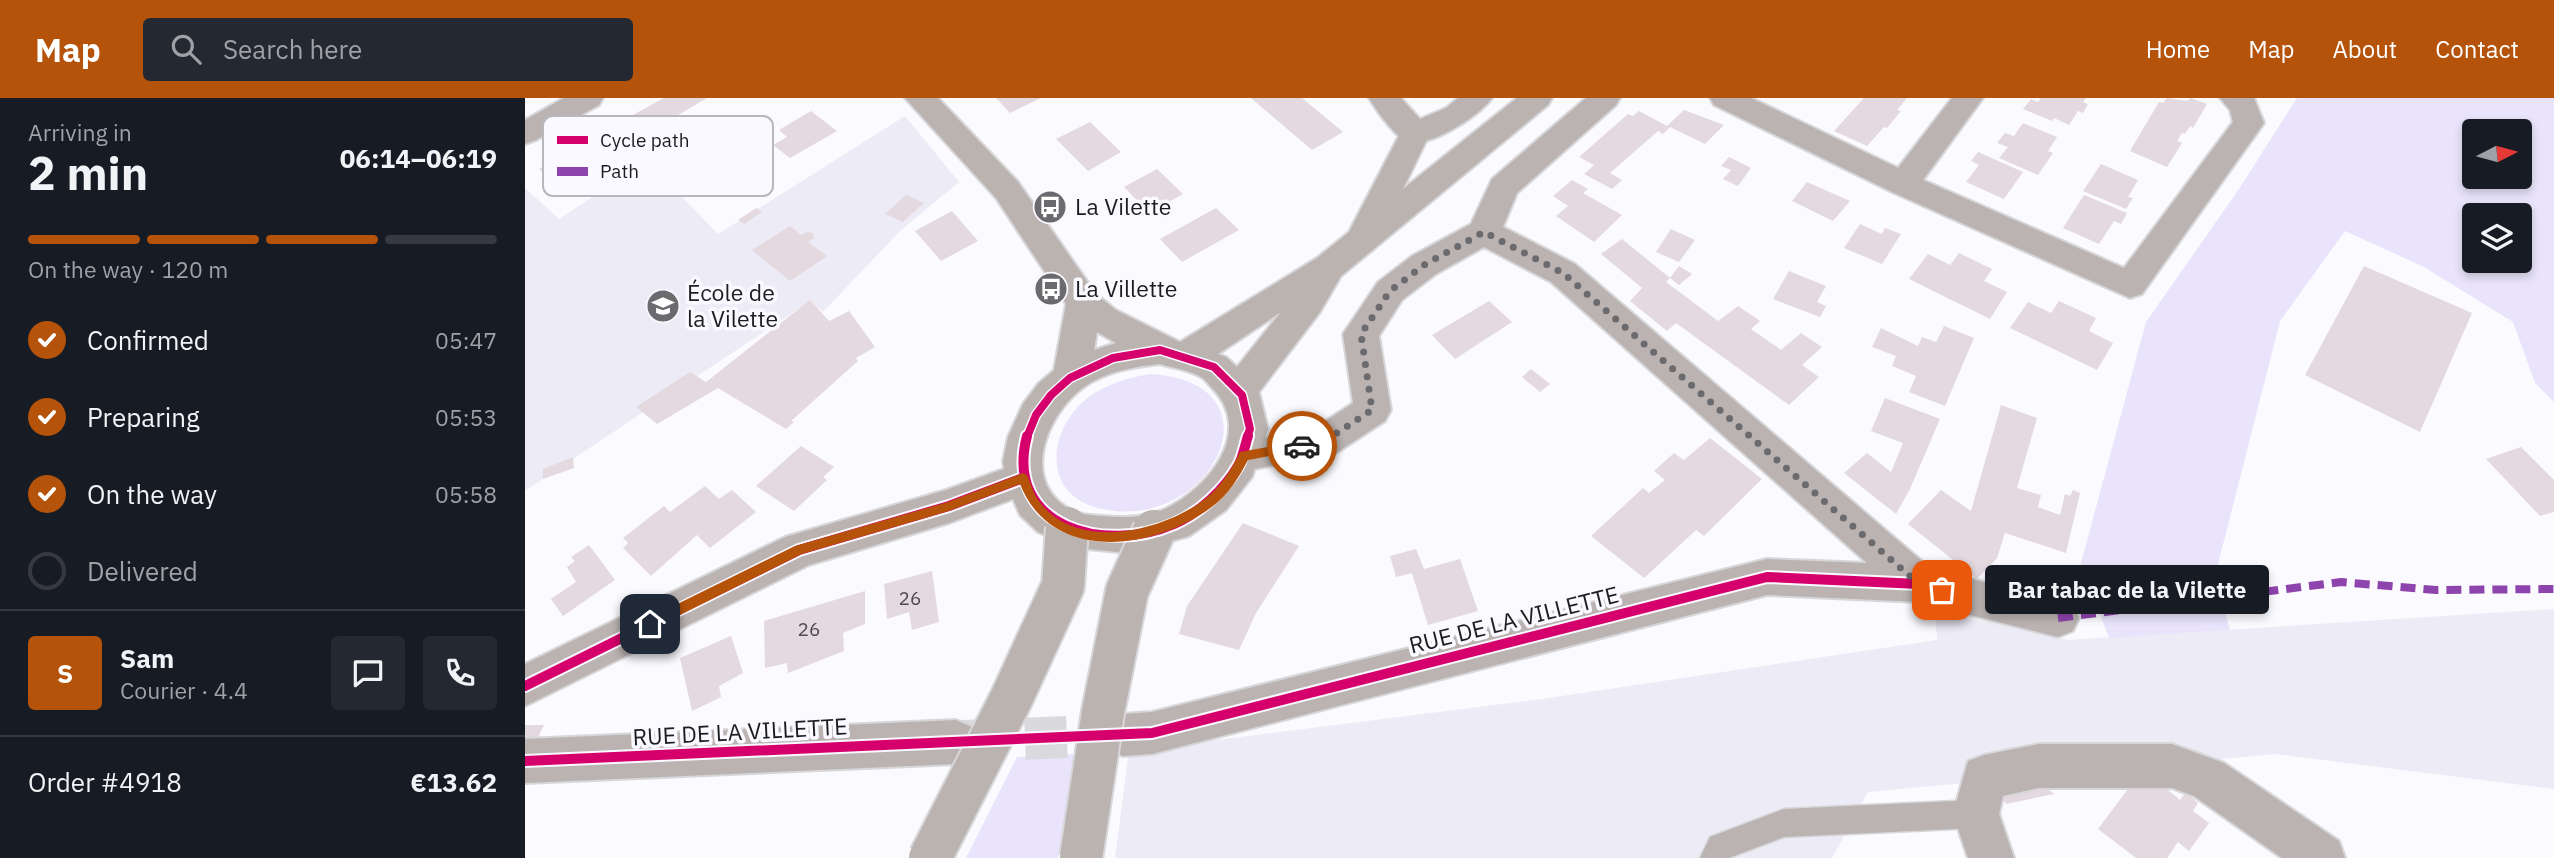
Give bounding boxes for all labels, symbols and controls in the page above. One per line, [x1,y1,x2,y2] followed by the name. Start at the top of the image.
[143,18,633,81] search box
[35,28,101,71] text: Map
[167,30,205,68] icon: search
[223,32,362,66] text: Search here
[2146,33,2210,65] text: Home
[2248,33,2294,65] text: Map
[2332,33,2397,65] text: About
[2435,33,2519,65] text: Contact
[543,116,773,196] legend
[28,117,132,147] text: Arriving in
[2462,119,2532,189] north arrow
[2462,119,2532,273] map controls
[600,128,689,152] text: Cycle path
[340,141,497,175] text: 06:14–06:19
[28,143,148,203] text: 2 min
[600,159,639,183] text: Path
[1031,188,1069,226] bus stop icon: La Vilette
[1075,191,1171,221] place label: La Vilette
[2462,203,2532,273] button: layers
[28,254,228,284] text: On the way · 120 m
[1032,270,1070,308] bus stop icon: La Villette
[1075,273,1177,303] place label: La Villette
[687,277,778,333] place label: École de la Vilette
[644,287,682,325] school or university icon: École de la Vilette
[28,321,66,359] icon: check
[87,323,209,357] text: Confirmed
[435,325,497,355] text: 05:47
[28,398,66,436] icon: check
[87,400,200,434] text: Preparing
[435,402,497,432] text: 05:53
[1267,411,1337,481] courier
[1283,427,1321,465] icon: car
[28,475,66,513] icon: check
[87,477,217,511] text: On the way
[435,479,497,509] text: 05:58
[87,554,198,588] text: Delivered
[1912,560,1972,620] pin
[1984,566,2267,614] callout: Bar tabac de la Vilette
[1923,571,1961,609] icon: bag
[2007,574,2247,604] text: Bar tabac de la Vilette
[1406,578,1622,660] street label: RUE DE LA VILLETTE
[899,586,921,610] house number: 26
[620,594,680,654] pin
[631,605,669,643] icon: home
[798,617,820,641] house number: 26
[331,636,405,710] button: chat
[423,636,497,710] button: phone
[120,641,174,675] text: Sam
[57,656,73,690] text: S
[120,675,248,705] text: Courier · 4.4
[632,710,848,752] street label: RUE DE LA VILLETTE
[28,765,182,799] text: Order #4918
[410,765,497,799] text: €13.62

